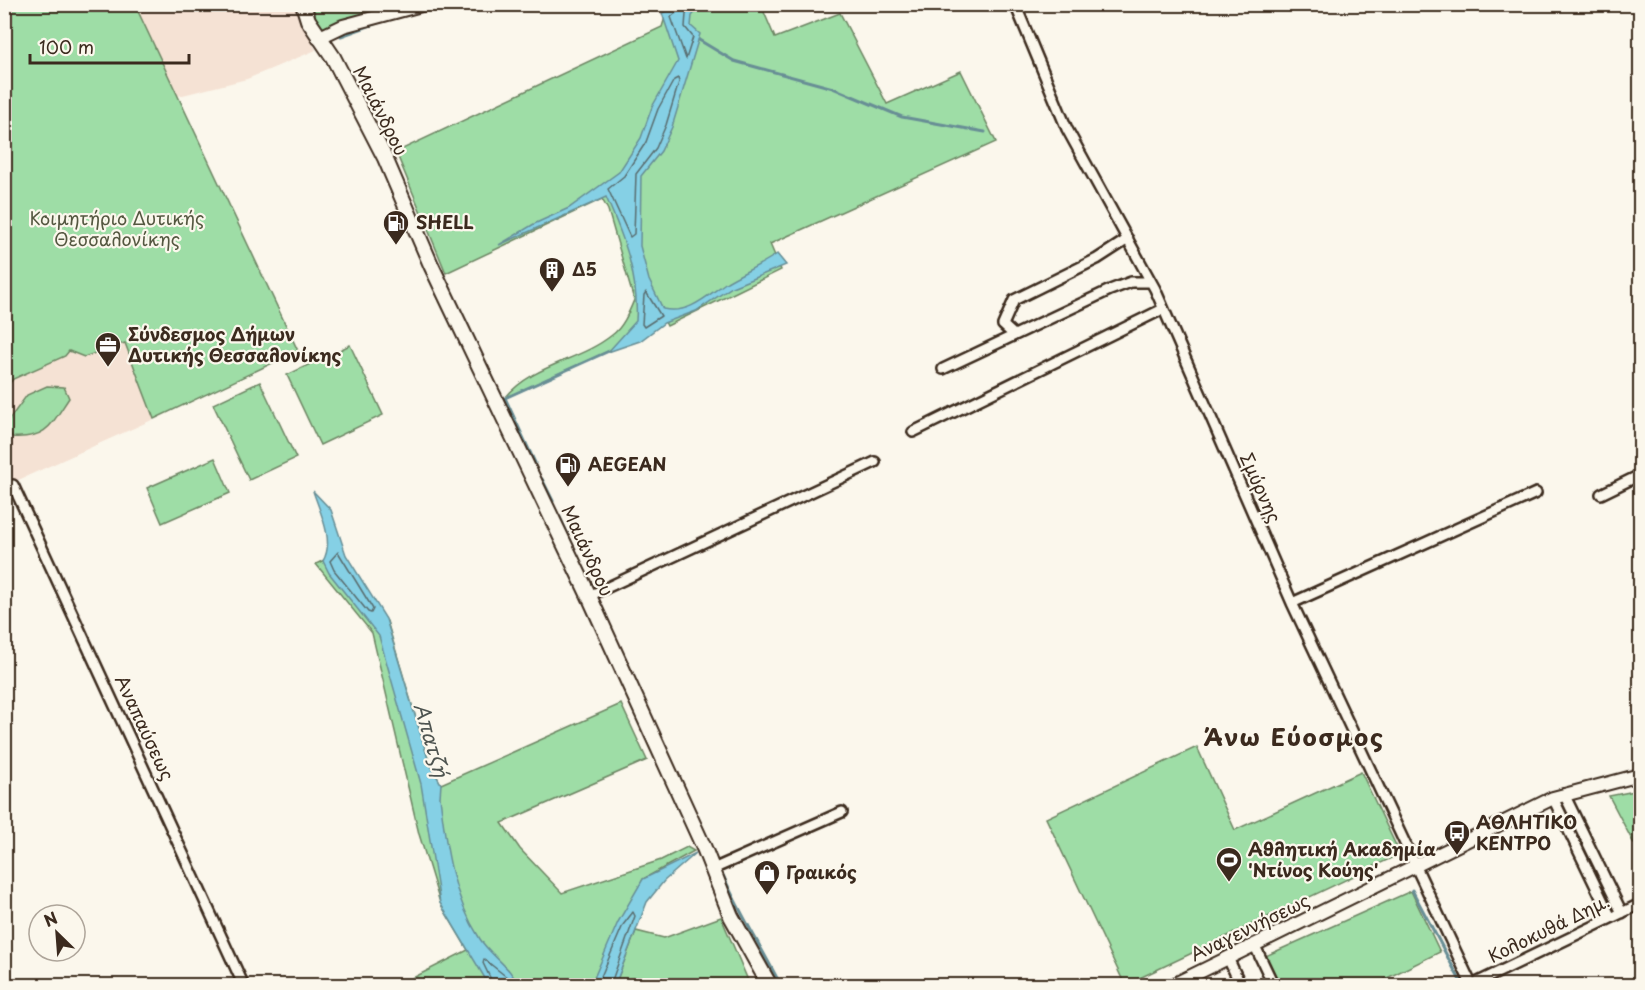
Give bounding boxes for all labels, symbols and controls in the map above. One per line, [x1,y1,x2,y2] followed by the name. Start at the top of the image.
[30,27,189,65] scale bar
[39,33,94,60] text: 100 m
[347,61,415,160] street label: Μαιάνδρου
[30,204,204,252] park label: Κοιμητήριο Δυτικής Θεσσαλονίκης
[381,208,411,246] fuel station icon: SHELL
[416,208,474,235] place label: SHELL
[537,255,567,293] building icon: Δ5
[572,255,597,282] place label: Δ5
[128,320,342,368] place label: Σύνδεσμος Δήμων Δυτικής Θεσσαλονίκης
[93,330,123,368] office icon: Σύνδεσμος Δήμων Δυτικής Θεσσαλονίκης
[1234,448,1289,527] street label: Σμύρνης
[553,450,583,488] fuel station icon: AEGEAN
[588,450,667,477] place label: AEGEAN
[556,500,621,600] street label: Μαιάνδρου
[109,670,182,784] street label: Αναπαύσεως
[407,699,457,782] water label: Απατζή
[1204,718,1384,754] district label: Άνω Εύοσμος
[1476,808,1577,856] place label: ΑΘΛΗΤΙΚΟ ΚΕΝΤΡΟ
[1442,818,1472,856] bus stop icon: ΑΘΛΗΤΙΚΟ ΚΕΝΤΡΟ
[1248,835,1437,883] place label: Αθλητική Ακαδημία 'Ντίνος Κούης'
[1214,845,1244,883] sports icon: Αθλητική Ακαδημία 'Ντίνος Κούης'
[752,858,782,896] shop icon: Γραικός
[786,858,857,885] place label: Γραικός
[1185,886,1314,967] street label: Αναγεννήσεως
[1483,886,1614,969] street label: Κολοκυθά Δημ.
[27,903,87,963] north arrow
[39,905,61,932] text: N

